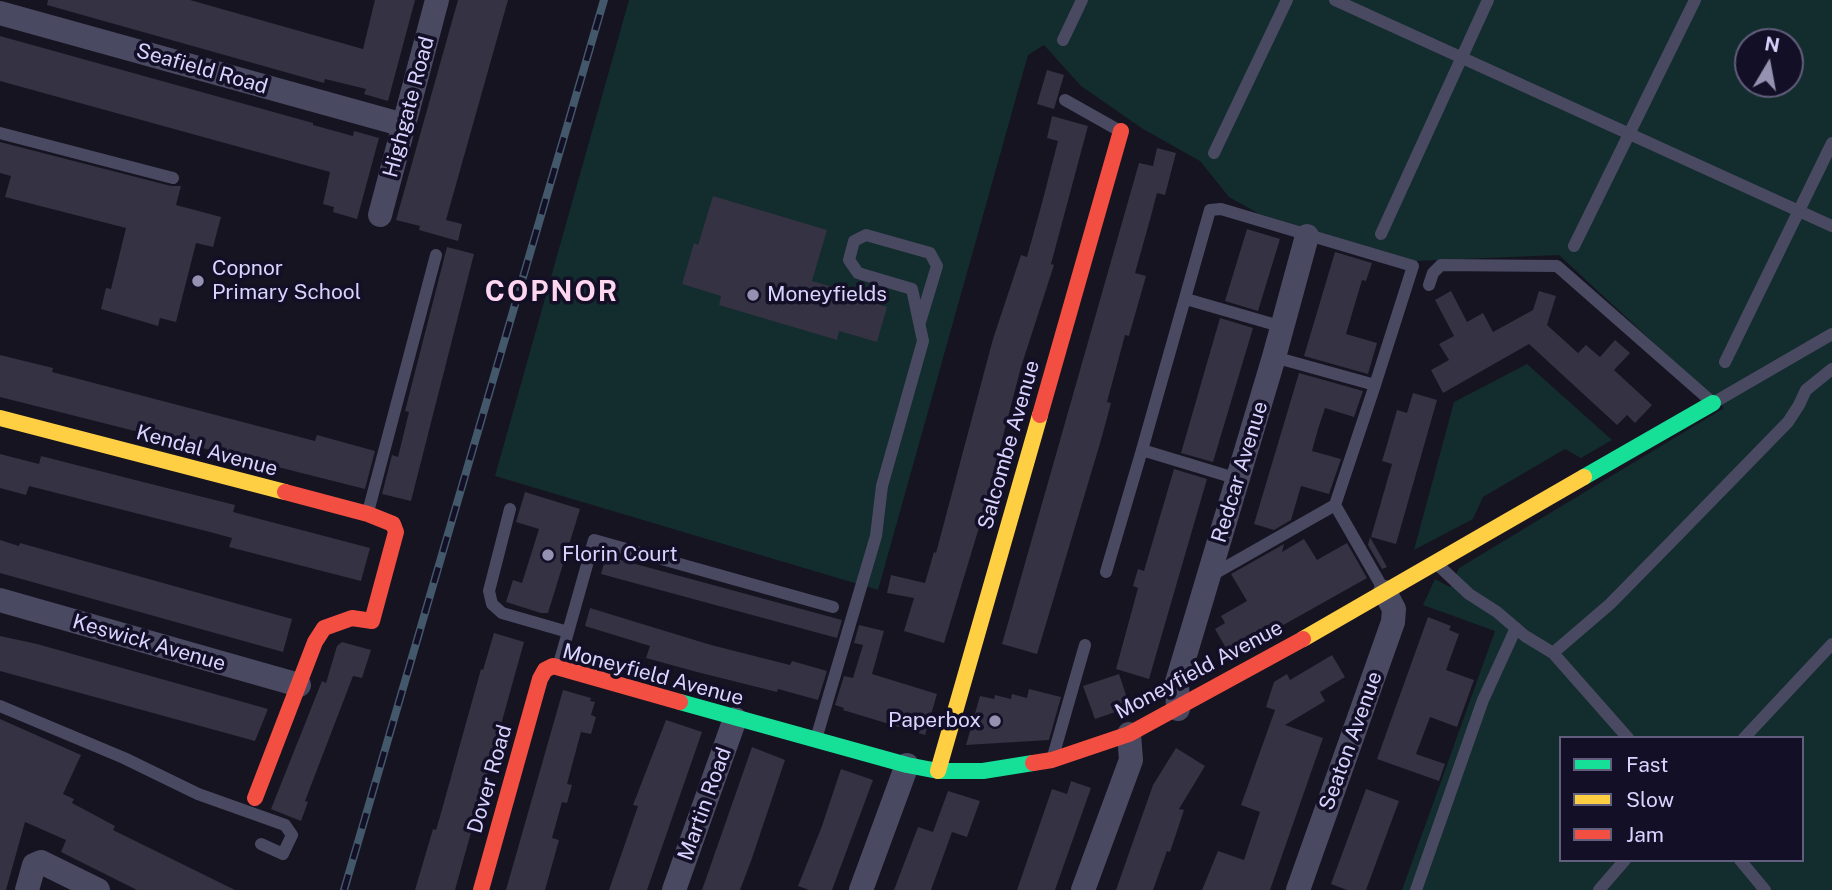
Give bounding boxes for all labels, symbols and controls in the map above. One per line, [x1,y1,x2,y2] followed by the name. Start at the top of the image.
[1734,28,1804,98] north arrow
[1763,32,1782,56] text: N
[378,34,440,180] street label: Highgate Road
[133,38,271,100] street label: Seafield Road
[212,256,361,306] place label: Copnor Primary School
[190,273,206,289] marker: Copnor Primary School
[486,275,618,309] district label: COPNOR
[767,282,887,308] place label: Moneyfields
[745,287,761,303] marker: Moneyfields
[973,358,1045,532] street label: Salcombe Avenue
[1207,398,1273,546] street label: Redcar Avenue
[133,420,281,482] street label: Kendal Avenue
[562,542,678,568] place label: Florin Court
[540,547,556,563] marker: Florin Court
[70,609,228,677] street label: Keswick Avenue
[1111,615,1287,725] street label: Moneyfield Avenue
[560,639,746,711] street label: Moneyfield Avenue
[1314,668,1388,814] street label: Seaton Avenue
[888,708,981,734] place label: Paperbox
[987,713,1003,729] marker: Paperbox
[463,722,517,836] street label: Dover Road
[1559,736,1804,862] legend
[673,744,737,864] street label: Martin Road
[1626,752,1668,777] text: Fast
[1626,787,1674,812] text: Slow
[1626,822,1664,847] text: Jam

